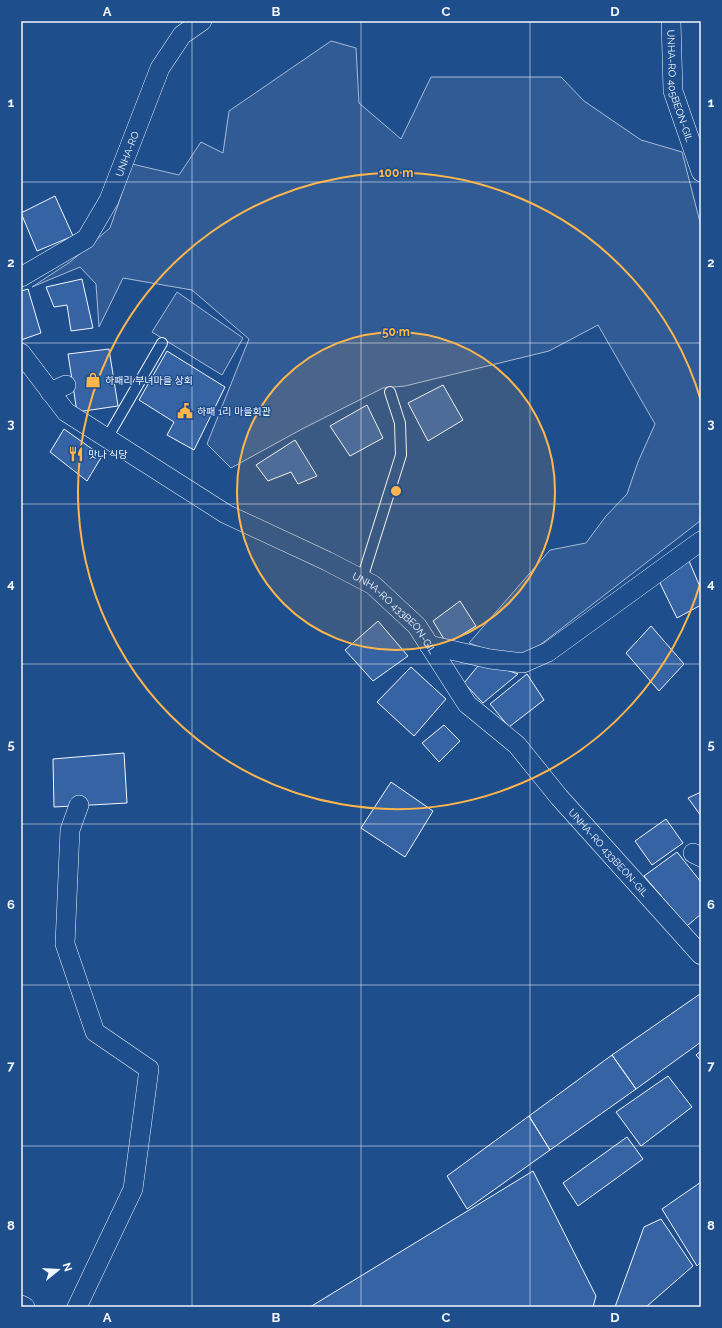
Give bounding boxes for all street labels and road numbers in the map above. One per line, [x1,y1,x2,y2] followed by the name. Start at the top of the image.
[666,29,696,143] street label: UNHA-RO 405BEON-GIL
[113,129,141,178] street label: UNHA-RO
[351,570,439,656] street label: UNHA-RO 433BEON-GIL
[567,806,651,899] street label: UNHA-RO 433BEON-GIL

